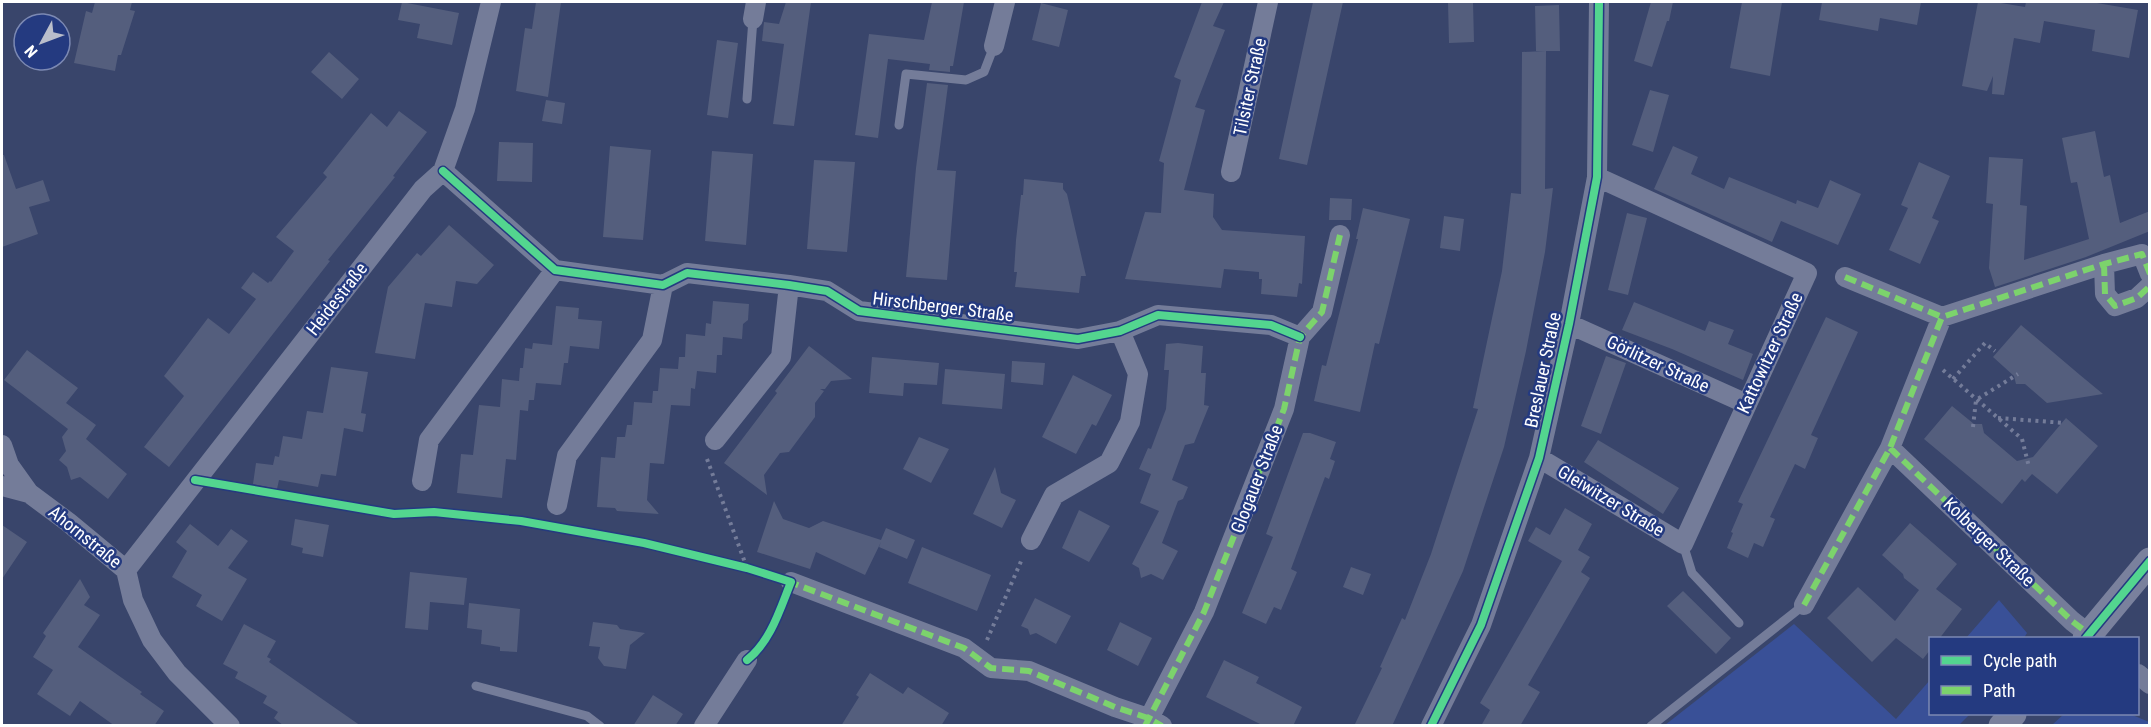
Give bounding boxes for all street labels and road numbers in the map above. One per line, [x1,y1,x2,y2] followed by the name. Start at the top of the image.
[1229,36,1270,138] street label: Tilsiter Straße
[302,258,371,339] street label: Heidestraße
[871,287,1015,326] street label: Hirschberger Straße
[1732,289,1807,417] street label: Kattowitzer Straße
[1520,310,1565,430] street label: Breslauer Straße
[1604,331,1713,396] street label: Görlitzer Straße
[1226,422,1287,536] street label: Glogauer Straße
[1554,461,1668,541] street label: Gleiwitzer Straße
[1939,493,2039,590] street label: Kolberger Straße
[45,501,126,572] street label: Ahornstraße

